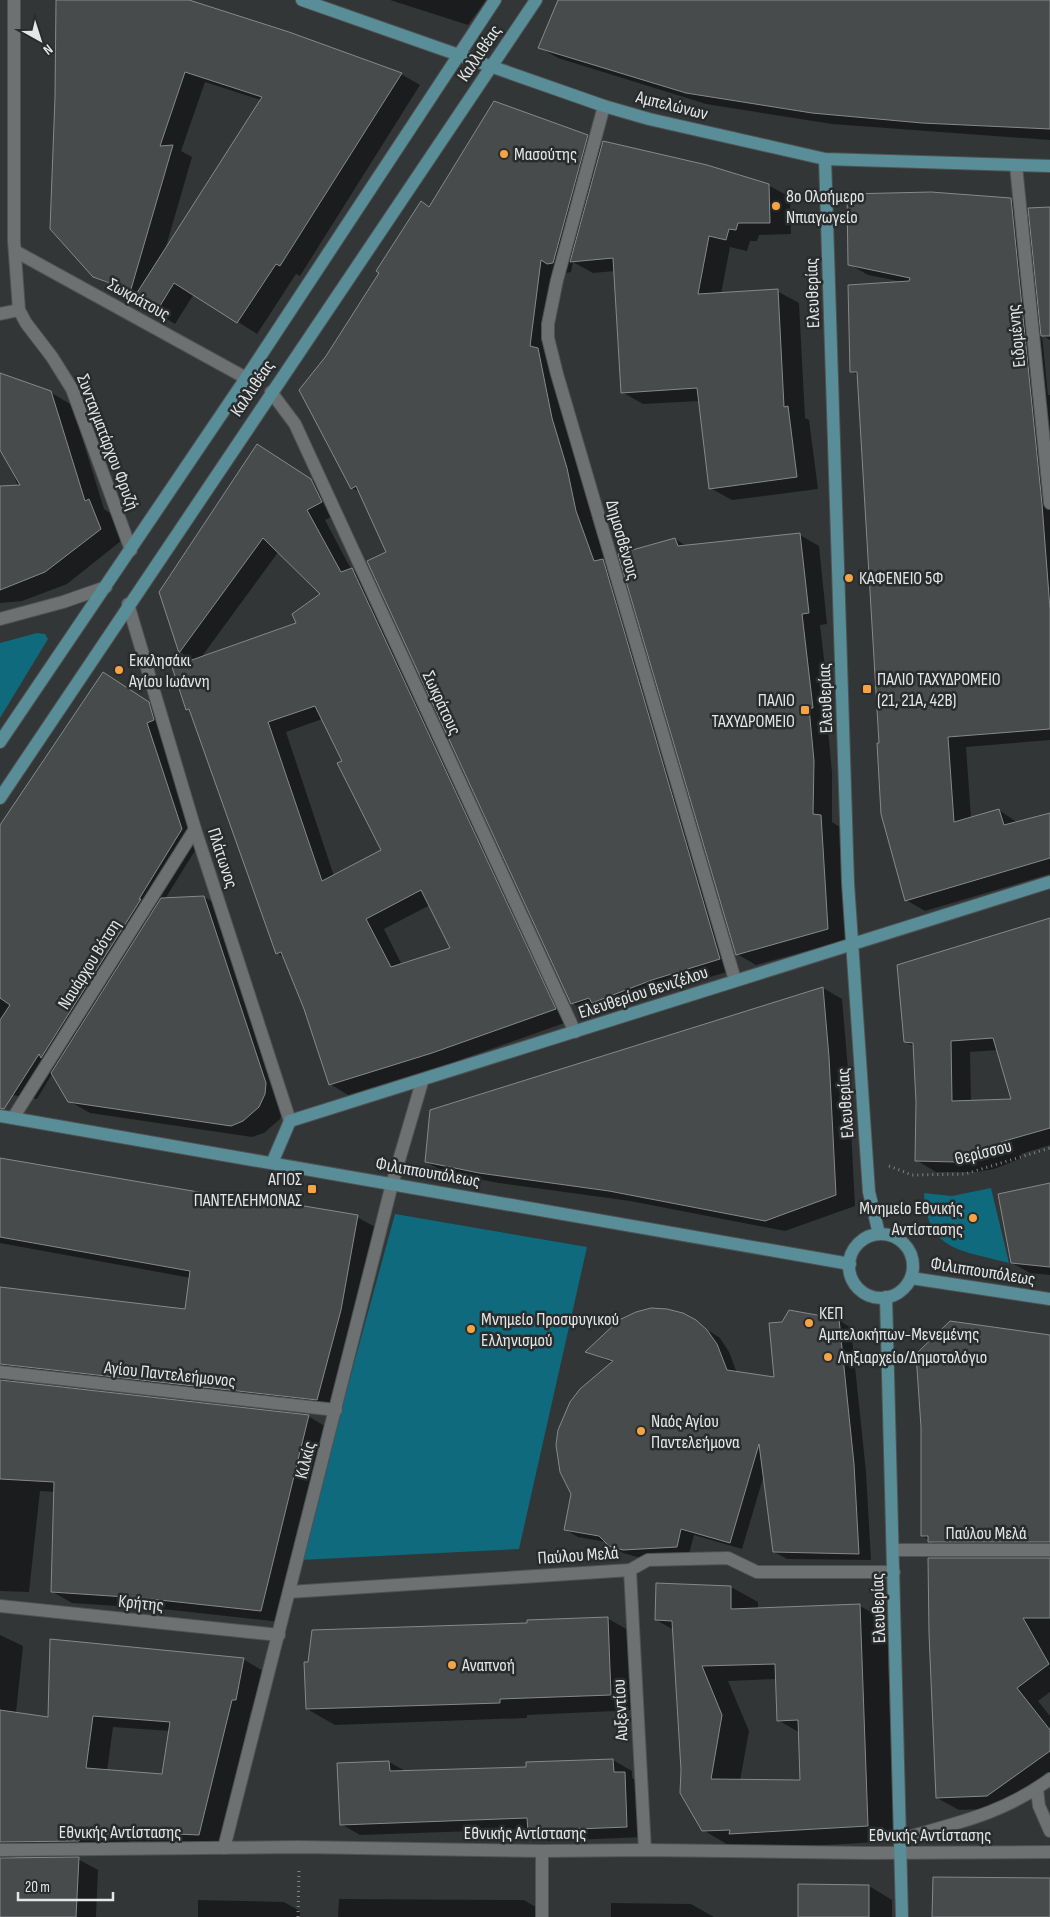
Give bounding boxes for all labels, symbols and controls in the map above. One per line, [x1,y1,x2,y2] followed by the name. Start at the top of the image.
[15,15,65,65] north arrow
[453,21,506,86] street label: Καλλιθέας
[40,41,56,59] text: N
[633,86,710,125] street label: Αμπελώνων
[514,144,577,165] place label: Μασούτης
[498,148,510,160] marker: Μασούτης
[786,186,865,228] place label: 8o Ολοήμερο Νπιαγωγείο
[770,200,782,212] marker: 8o Ολοήμερο Νπιαγωγείο
[801,257,824,328] street label: Ελευθερίας
[104,274,174,325] street label: Σωκράτους
[1003,303,1030,368] street label: Ειδομένης
[226,356,279,421] street label: Καλλιθέας
[72,371,143,513] street label: Συνταγματάρχου Φρυζή
[601,498,644,583] street label: Δημοσθένους
[859,568,943,589] place label: ΚΑΦΕΝΕΙΟ 5Φ
[843,572,855,584] marker: ΚΑΦΕΝΕΙΟ 5Φ
[128,650,210,692] place label: Εκκλησάκι Αγίου Ιωάννη
[814,662,837,733] street label: Ελευθερίας
[113,664,125,676] marker: Εκκλησάκι Αγίου Ιωάννη
[418,668,465,739] street label: Σωκράτους
[877,669,1001,711] place label: ΠΑΛΙΟ ΤΑΧΥΔΡΟΜΕΙΟ (21, 21Α, 42Β)
[861,683,873,695] marker: ΠΑΛΙΟ ΤΑΧΥΔΡΟΜΕΙΟ (21, 21Α, 42Β)
[711,690,795,732] place label: ΠΑΛΙΟ ΤΑΧΥΔΡΟΜΕΙΟ
[799,704,811,716] marker: ΠΑΛΙΟ ΤΑΧΥΔΡΟΜΕΙΟ
[203,825,242,891] street label: Πλάτωνος
[53,915,125,1013] street label: Ναυάρχου Βότση
[576,962,710,1023] street label: Ελευθερίου Βενιζέλου
[833,1067,858,1139] street label: Ελευθερίας
[952,1135,1014,1170] street label: Θερίσσου
[374,1153,482,1192] street label: Φιλιππουπόλεως
[194,1169,302,1211] place label: ΑΓΙΟΣ ΠΑΝΤΕΛΕΗΜΟΝΑΣ
[306,1183,318,1195] marker: ΑΓΙΟΣ ΠΑΝΤΕΛΕΗΜΟΝΑΣ
[859,1198,963,1240] place label: Μνημείο Εθνικής Αντίστασης
[967,1212,979,1224] marker: Μνημείο Εθνικής Αντίστασης
[929,1253,1037,1290] street label: Φιλιππουπόλεως
[818,1303,979,1345] place label: ΚΕΠ Αμπελοκήπων-Μενεμένης
[481,1309,619,1351] place label: Μνημείο Προσφυγικού Ελληνισμού
[803,1317,815,1329] marker: ΚΕΠ Αμπελοκήπων-Μενεμένης
[465,1323,477,1335] marker: Μνημείο Προσφυγικού Ελληνισμού
[837,1347,987,1368] place label: Ληξιαρχείο/Δημοτολόγιο
[822,1351,834,1363] marker: Ληξιαρχείο/Δημοτολόγιο
[102,1357,237,1392] street label: Αγίου Παντελεήμονος
[651,1411,740,1453] place label: Ναός Αγίου Παντελεήμονα
[635,1425,647,1437] marker: Ναός Αγίου Παντελεήμονα
[291,1439,320,1481] street label: Κιλκίς
[946,1523,1027,1544] street label: Παύλου Μελά
[537,1542,620,1569] street label: Παύλου Μελά
[867,1572,890,1643] street label: Ελευθερίας
[117,1591,165,1616] street label: Κρήτης
[461,1655,515,1676] place label: Αναπνοή
[446,1659,458,1671] marker: Αναπνοή
[608,1679,633,1742] street label: Αυξεντίου
[59,1822,181,1843] street label: Εθνικής Αντίστασης
[464,1823,586,1844] street label: Εθνικής Αντίστασης
[869,1825,991,1846] street label: Εθνικής Αντίστασης
[18,1870,112,1902] scale bar
[25,1878,50,1897] text: 20 m

